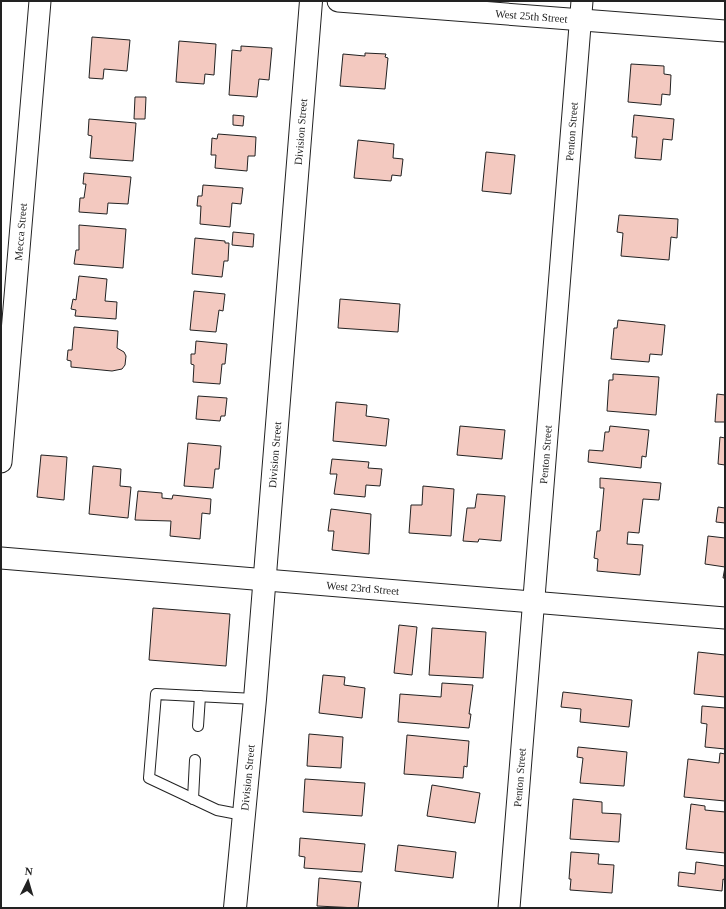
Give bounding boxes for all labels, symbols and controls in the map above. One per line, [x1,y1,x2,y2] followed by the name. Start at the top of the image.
[495,7,568,25] street label: West 25th Street
[292,98,309,165] street label: Division Street
[563,102,580,161] street label: Penton Street
[12,203,29,261] street label: Mecca Street
[266,421,283,488] street label: Division Street
[537,425,554,484] street label: Penton Street
[326,579,400,597] street label: West 23rd Street
[238,744,257,811] street label: Division Street
[511,748,528,807] street label: Penton Street
[8,861,48,901] north arrow
[24,865,33,877] text: N

